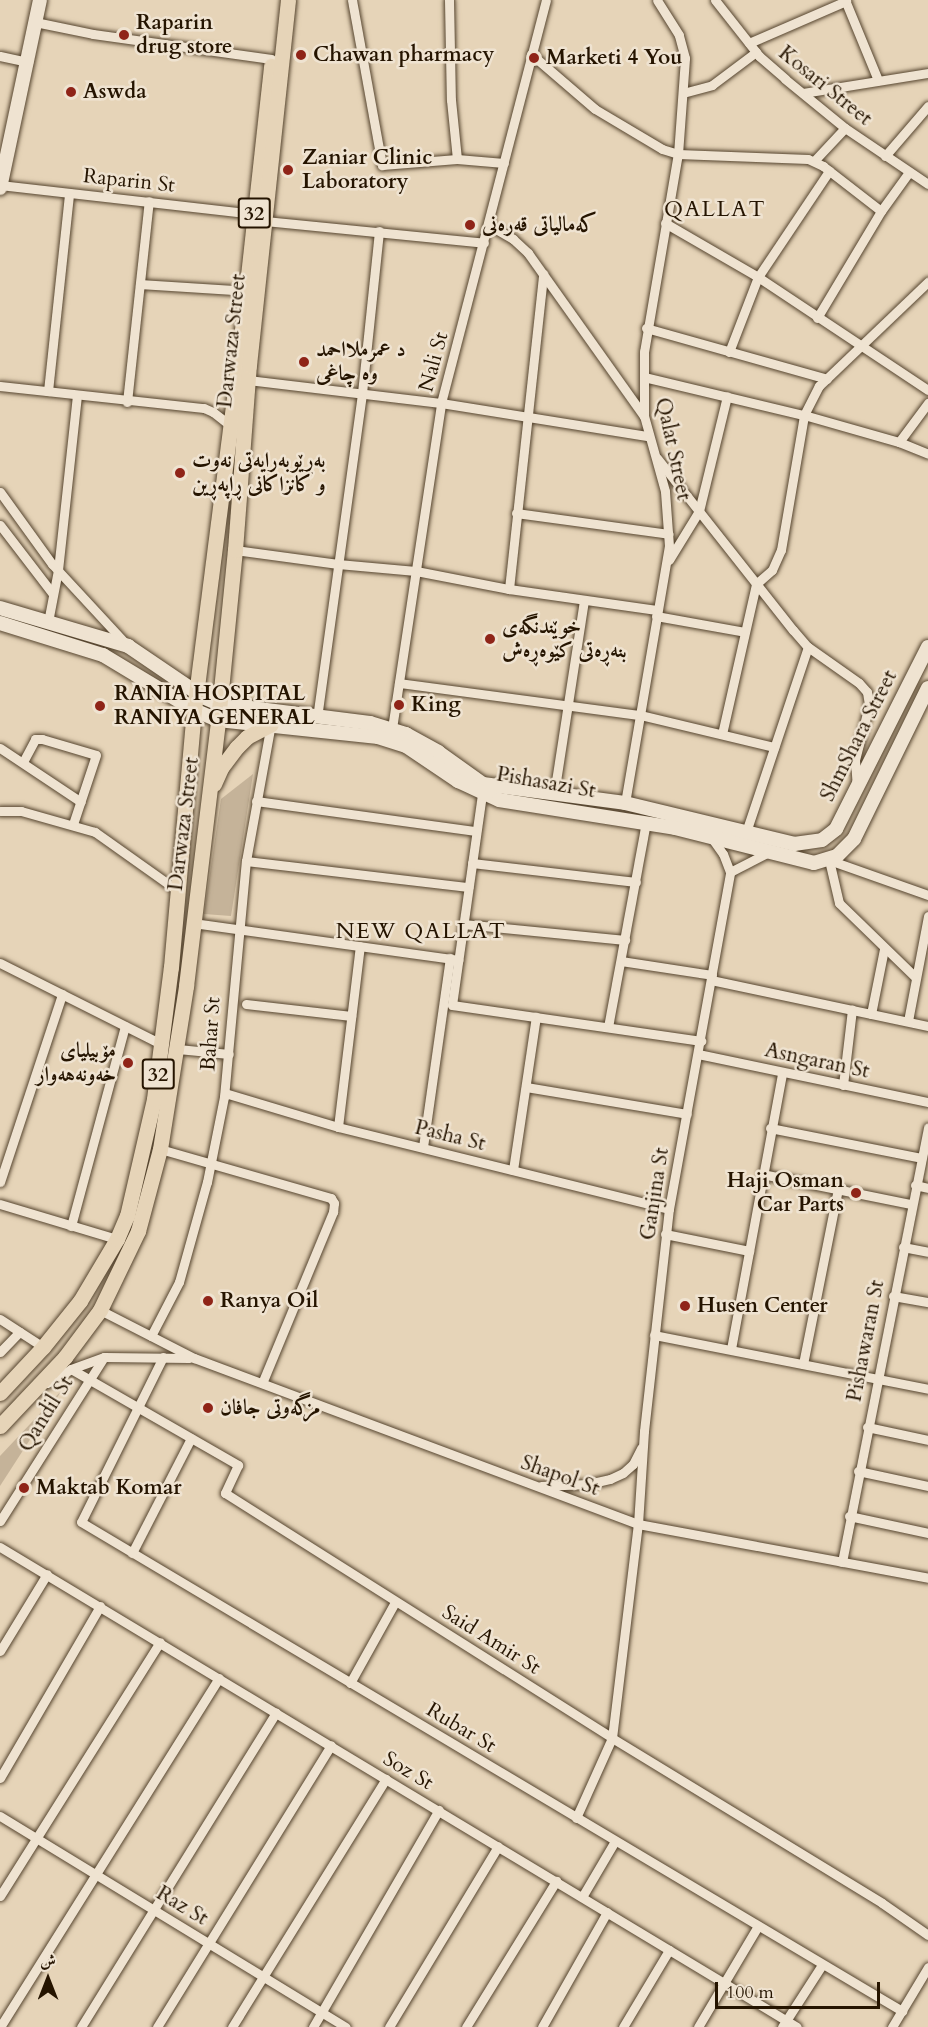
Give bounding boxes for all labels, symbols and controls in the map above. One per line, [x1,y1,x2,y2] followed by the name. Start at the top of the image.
[136,10,232,60] place label: Raparin drug store
[117,28,131,42] marker: Raparin drug store
[773,41,877,131] street label: Kosari Street
[313,42,494,68] place label: Chawan pharmacy
[546,45,683,71] place label: Marketi 4 You
[294,48,308,62] marker: Chawan pharmacy
[527,51,541,65] marker: Marketi 4 You
[83,79,147,105] place label: Aswda
[64,85,78,99] marker: Aswda
[302,145,432,195] place label: Zaniar Clinic Laboratory
[279,161,297,179] marker: Zaniar Clinic Laboratory
[82,164,176,198] street label: Raparin St
[238,196,270,230] road number: 32
[664,197,766,223] district label: QALLAT
[482,212,597,238] place label: کەمالیاتی قەرەنی
[463,218,477,232] marker: کەمالیاتی قەرەنی
[212,273,252,409] street label: Darwaza Street
[414,329,454,395] street label: Nali St
[316,337,406,387] place label: د عمرملااحمد وه چاغى
[297,355,311,369] marker: د عمرملااحمد وه چاغى
[650,395,696,503] street label: Qalat Street
[192,448,326,498] place label: بەڕێوبەرایەتی نەوت و کانزاکانی ڕاپەڕین
[173,466,187,480] marker: بەڕێوبەرایەتی نەوت و کانزاکانی ڕاپەڕین
[502,614,627,664] place label: خوێندنگەی بنەڕەتی کێوەڕەش
[483,632,497,646] marker: خوێندنگەی بنەڕەتی کێوەڕەش
[815,666,903,806] street label: ShmShara Street
[114,681,314,731] place label: RANIA HOSPITAL RANIYA GENERAL
[411,692,461,718] place label: King
[91,697,109,715] marker: RANIA HOSPITAL RANIYA GENERAL
[392,698,406,712] marker: King
[163,756,205,892] street label: Darwaza Street
[495,762,597,804] street label: Pishasazi St
[336,919,506,945] district label: NEW QALLAT
[196,996,226,1072] street label: Bahar St
[36,1038,116,1088] place label: مۆبیلیای خەونەهەوار
[762,1038,872,1084] street label: Asngaran St
[121,1056,135,1070] marker: مۆبیلیای خەونەهەوار
[142,1057,174,1091] road number: 32
[412,1115,488,1157] street label: Pasha St
[635,1146,675,1242] street label: Ganjina St
[727,1168,844,1218] place label: Haji Osman Car Parts
[849,1186,863,1200] marker: Haji Osman Car Parts
[842,1278,890,1404] street label: Pishawaran St
[220,1288,318,1314] place label: Ranya Oil
[697,1293,828,1319] place label: Husen Center
[201,1294,215,1308] marker: Ranya Oil
[678,1299,692,1313] marker: Husen Center
[13,1372,79,1456] street label: Qandil St
[220,1395,320,1421] place label: مزگەوتی جافان
[201,1401,215,1415] marker: مزگەوتی جافان
[517,1450,603,1502] street label: Shapol St
[36,1475,182,1501] place label: Maktab Komar
[17,1481,31,1495] marker: Maktab Komar
[437,1600,545,1680] street label: Said Amir St
[422,1697,500,1759] street label: Rubar St
[378,1746,438,1796] street label: Soz St
[152,1881,212,1931] street label: Raz St
[18,1949,78,2009] north arrow
[40,1950,56,1972] text: ش
[718,1970,883,2008] scale bar
[726,1980,774,2005] text: 100 m

